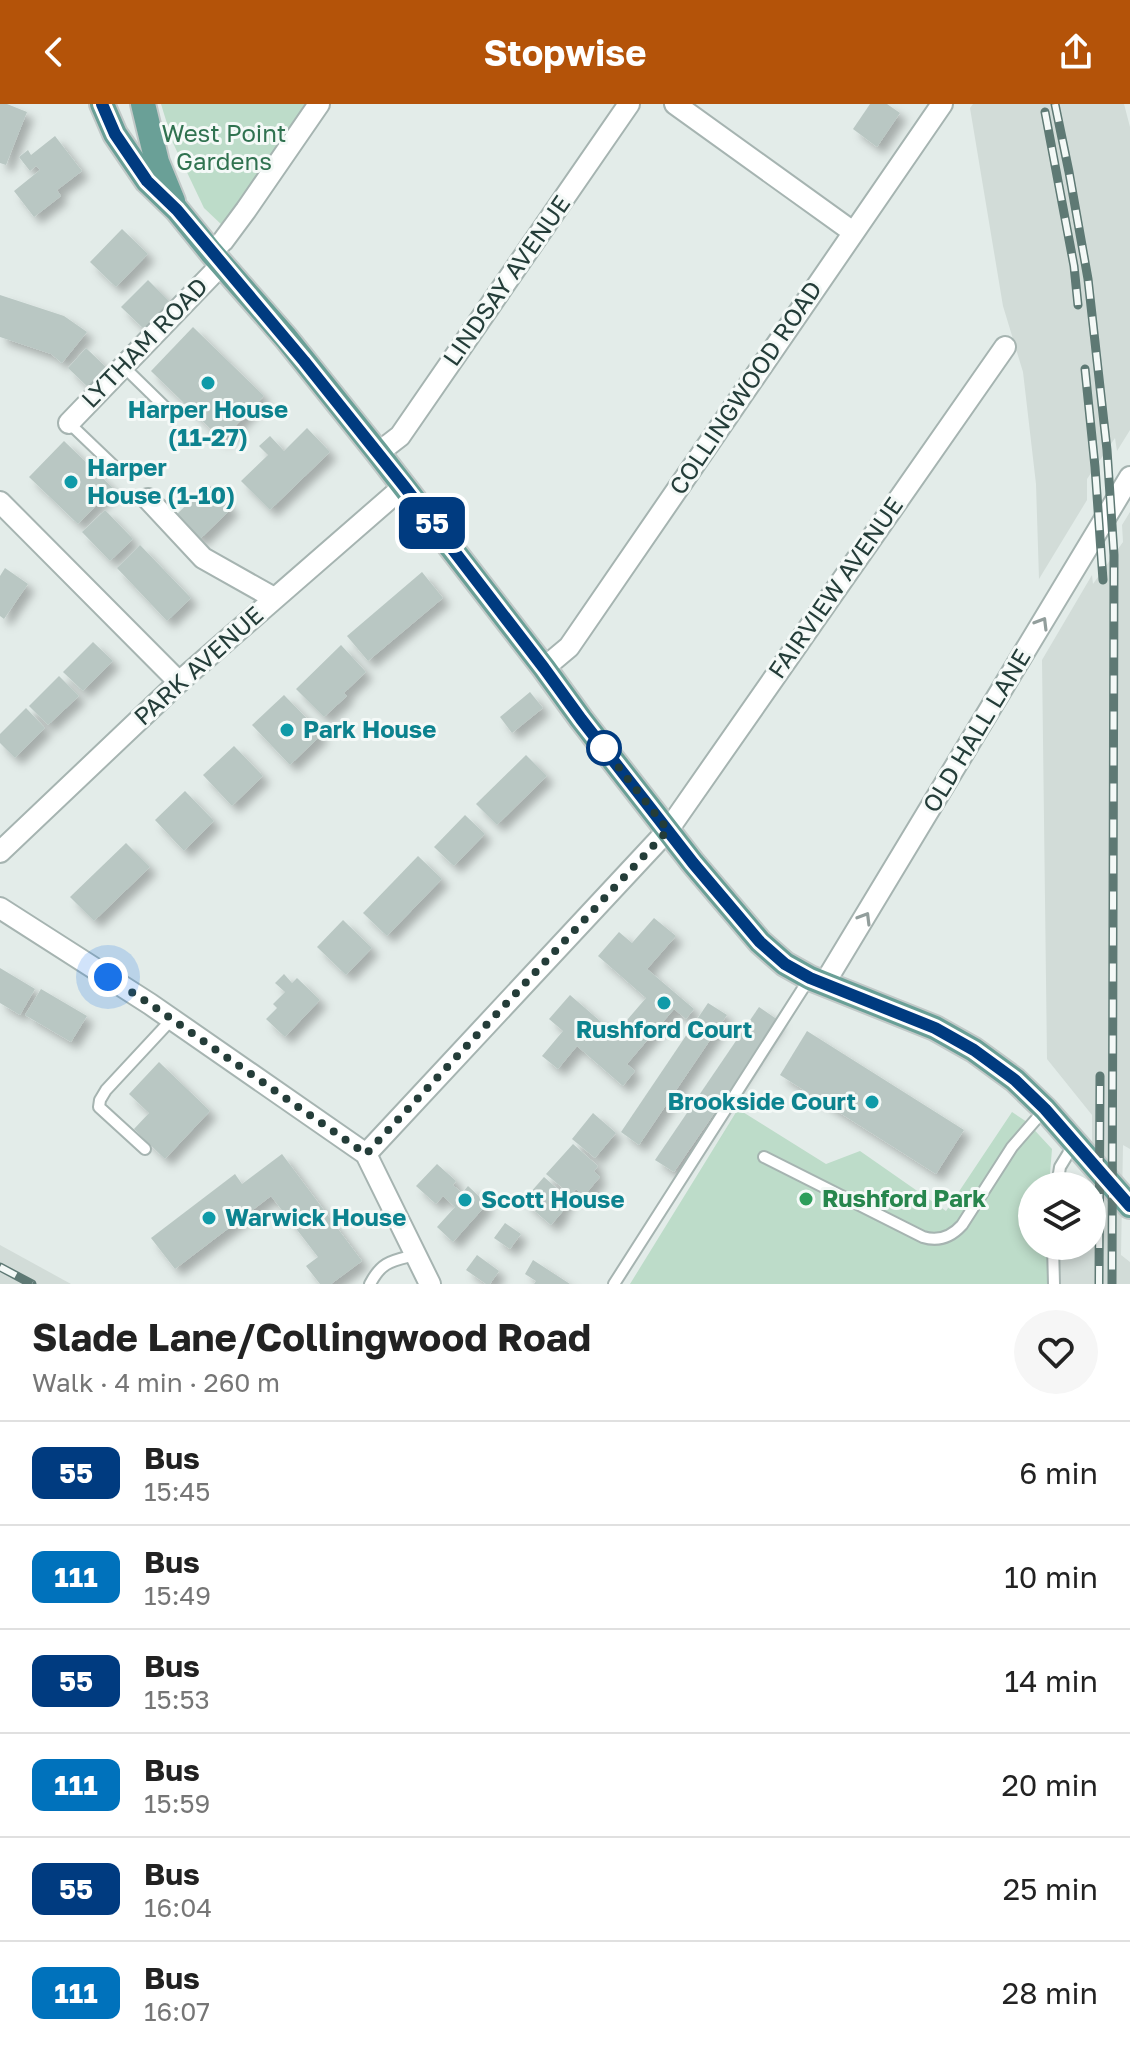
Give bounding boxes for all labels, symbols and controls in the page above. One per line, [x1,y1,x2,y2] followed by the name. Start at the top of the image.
[32,30,76,74] icon: back
[1054,30,1098,74] icon: share
[484,31,646,74] text: Stopwise
[162,118,286,175] park label: West Point Gardens
[436,189,575,371] street label: LINDSAY AVENUE
[75,271,213,413] street label: LYTHAM ROAD
[662,275,827,500] street label: COLLINGWOOD ROAD
[199,374,217,392] marker: Harper House (11-27)
[128,394,288,451] place label: Harper House (11-27)
[87,452,235,509] place label: Harper House (1-10)
[62,473,80,491] marker: Harper House (1-10)
[761,491,908,683] street label: FAIRVIEW AVENUE
[396,497,468,549] line badge: 55
[415,506,449,539] text: 55
[127,599,269,730] street label: PARK AVENUE
[1032,617,1048,632] one-way arrow
[916,643,1036,817] street label: OLD HALL LANE
[303,714,436,743] place label: Park House
[278,721,296,739] marker: Park House
[587,731,621,765] unlabelled marker
[855,912,871,927] one-way arrow
[88,957,128,997] your location
[655,994,673,1012] marker: Rushford Court
[576,1014,752,1043] place label: Rushford Court
[667,1086,856,1115] place label: Brookside Court
[863,1093,881,1111] marker: Brookside Court
[1018,1172,1106,1260] map controls
[1018,1172,1106,1260] button: layers
[822,1183,986,1212] place label: Rushford Park
[481,1184,625,1213] place label: Scott House
[797,1190,815,1208] marker: Rushford Park
[456,1191,474,1209] marker: Scott House
[225,1202,406,1231] place label: Warwick House
[200,1209,218,1227] marker: Warwick House
[1014,1310,1098,1394] button: heart
[32,1314,591,1359] text: Slade Lane/Collingwood Road
[32,1367,280,1398] text: Walk · 4 min · 260 m
[144,1440,200,1476] text: Bus
[1019,1455,1098,1491] text: 6 min
[59,1456,93,1489] text: 55
[144,1476,210,1507] text: 15:45
[144,1544,200,1580] text: Bus
[1004,1559,1098,1595] text: 10 min
[54,1560,98,1593] text: 111
[144,1580,211,1611] text: 15:49
[144,1648,200,1684] text: Bus
[1005,1663,1098,1699] text: 14 min
[59,1664,93,1697] text: 55
[144,1684,210,1715] text: 15:53
[144,1752,200,1788] text: Bus
[1001,1767,1098,1803] text: 20 min
[54,1768,98,1801] text: 111
[144,1788,210,1819] text: 15:59
[144,1856,200,1892] text: Bus
[1003,1871,1098,1907] text: 25 min
[59,1872,93,1905] text: 55
[144,1892,212,1923] text: 16:04
[144,1960,200,1996] text: Bus
[1002,1975,1098,2011] text: 28 min
[54,1976,98,2009] text: 111
[144,1996,210,2027] text: 16:07

